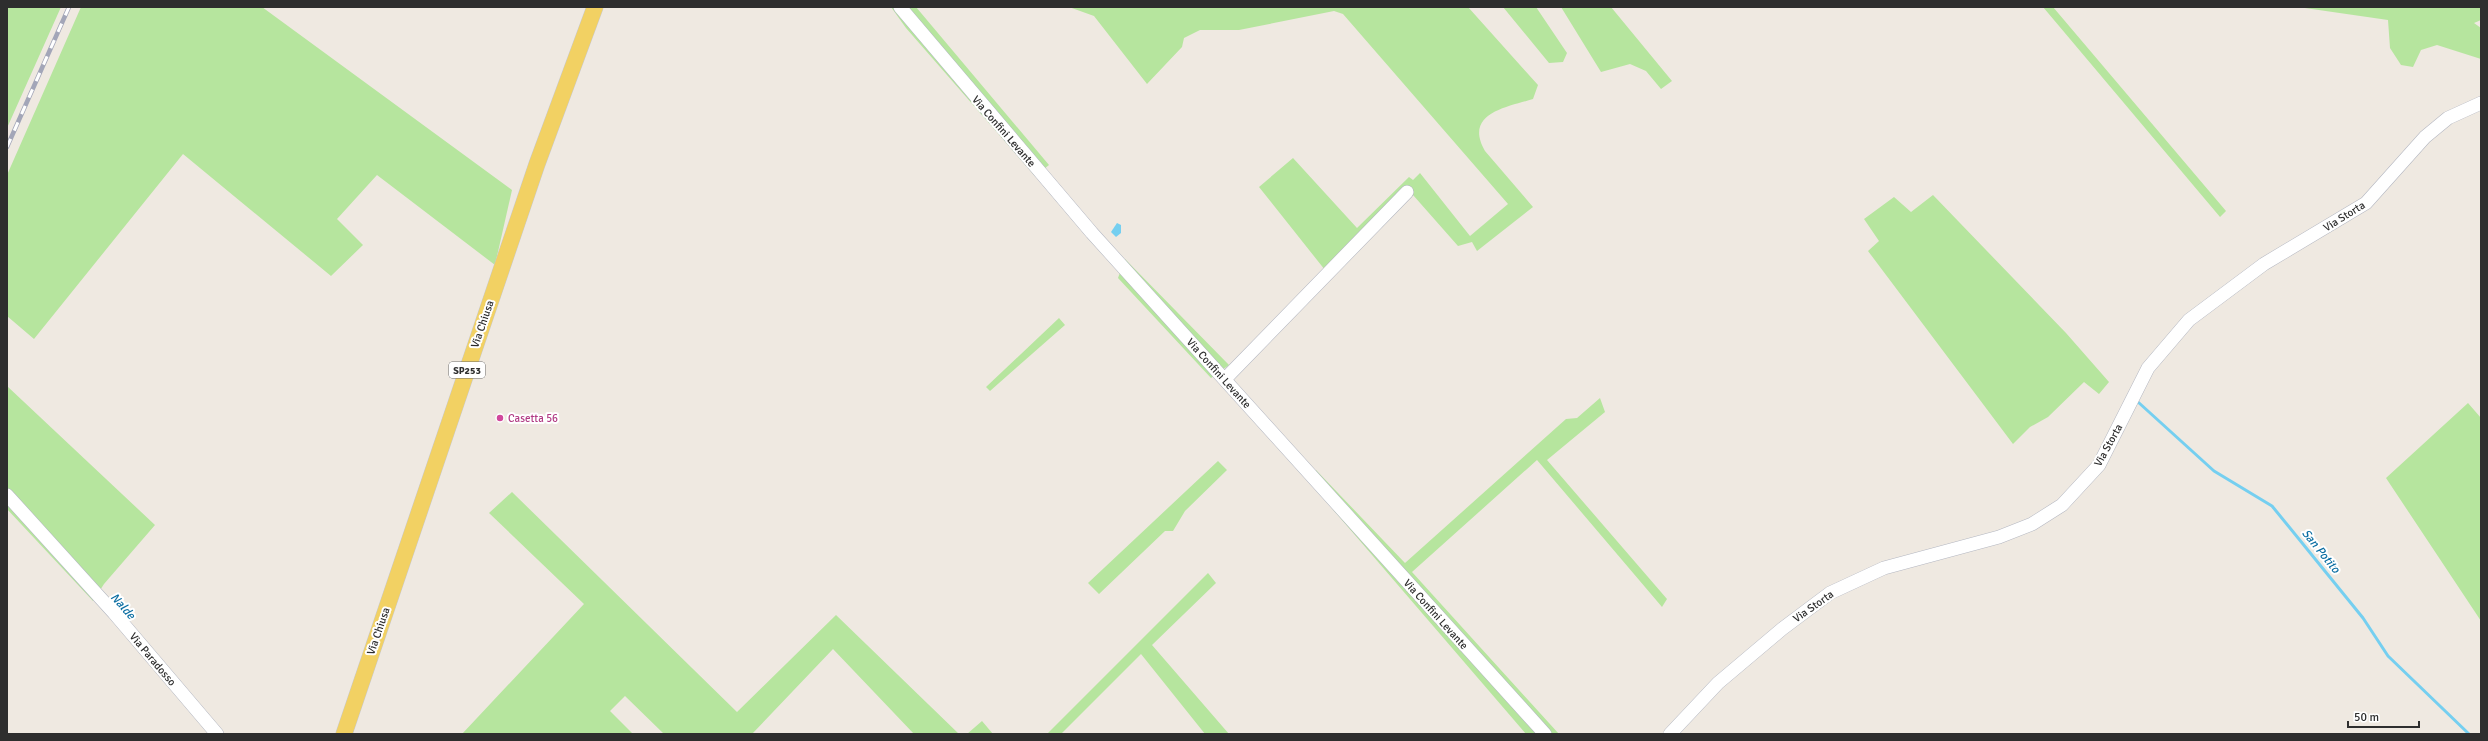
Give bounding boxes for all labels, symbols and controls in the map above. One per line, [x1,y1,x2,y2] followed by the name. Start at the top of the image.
[969,93,1038,170] street label: Via Confini Levante
[2321,198,2368,234] street label: Via Storta
[468,298,497,350] street label: Via Chiusa
[1184,336,1254,411] street label: Via Confini Levante
[449,362,485,378] road number: SP253
[508,412,558,425] place label: Casetta 56
[495,413,505,423] marker: Casetta 56
[2091,421,2126,469] street label: Via Storta
[2298,526,2343,577] water label: San Potito
[1401,577,1471,652] street label: Via Confini Levante
[1790,587,1836,625] street label: Via Storta
[107,590,139,623] water label: Nalde
[364,605,393,657] street label: Via Chiusa
[127,630,179,689] street label: Via Paradosso
[2348,703,2419,729] scale bar
[2354,710,2379,725] text: 50 m

